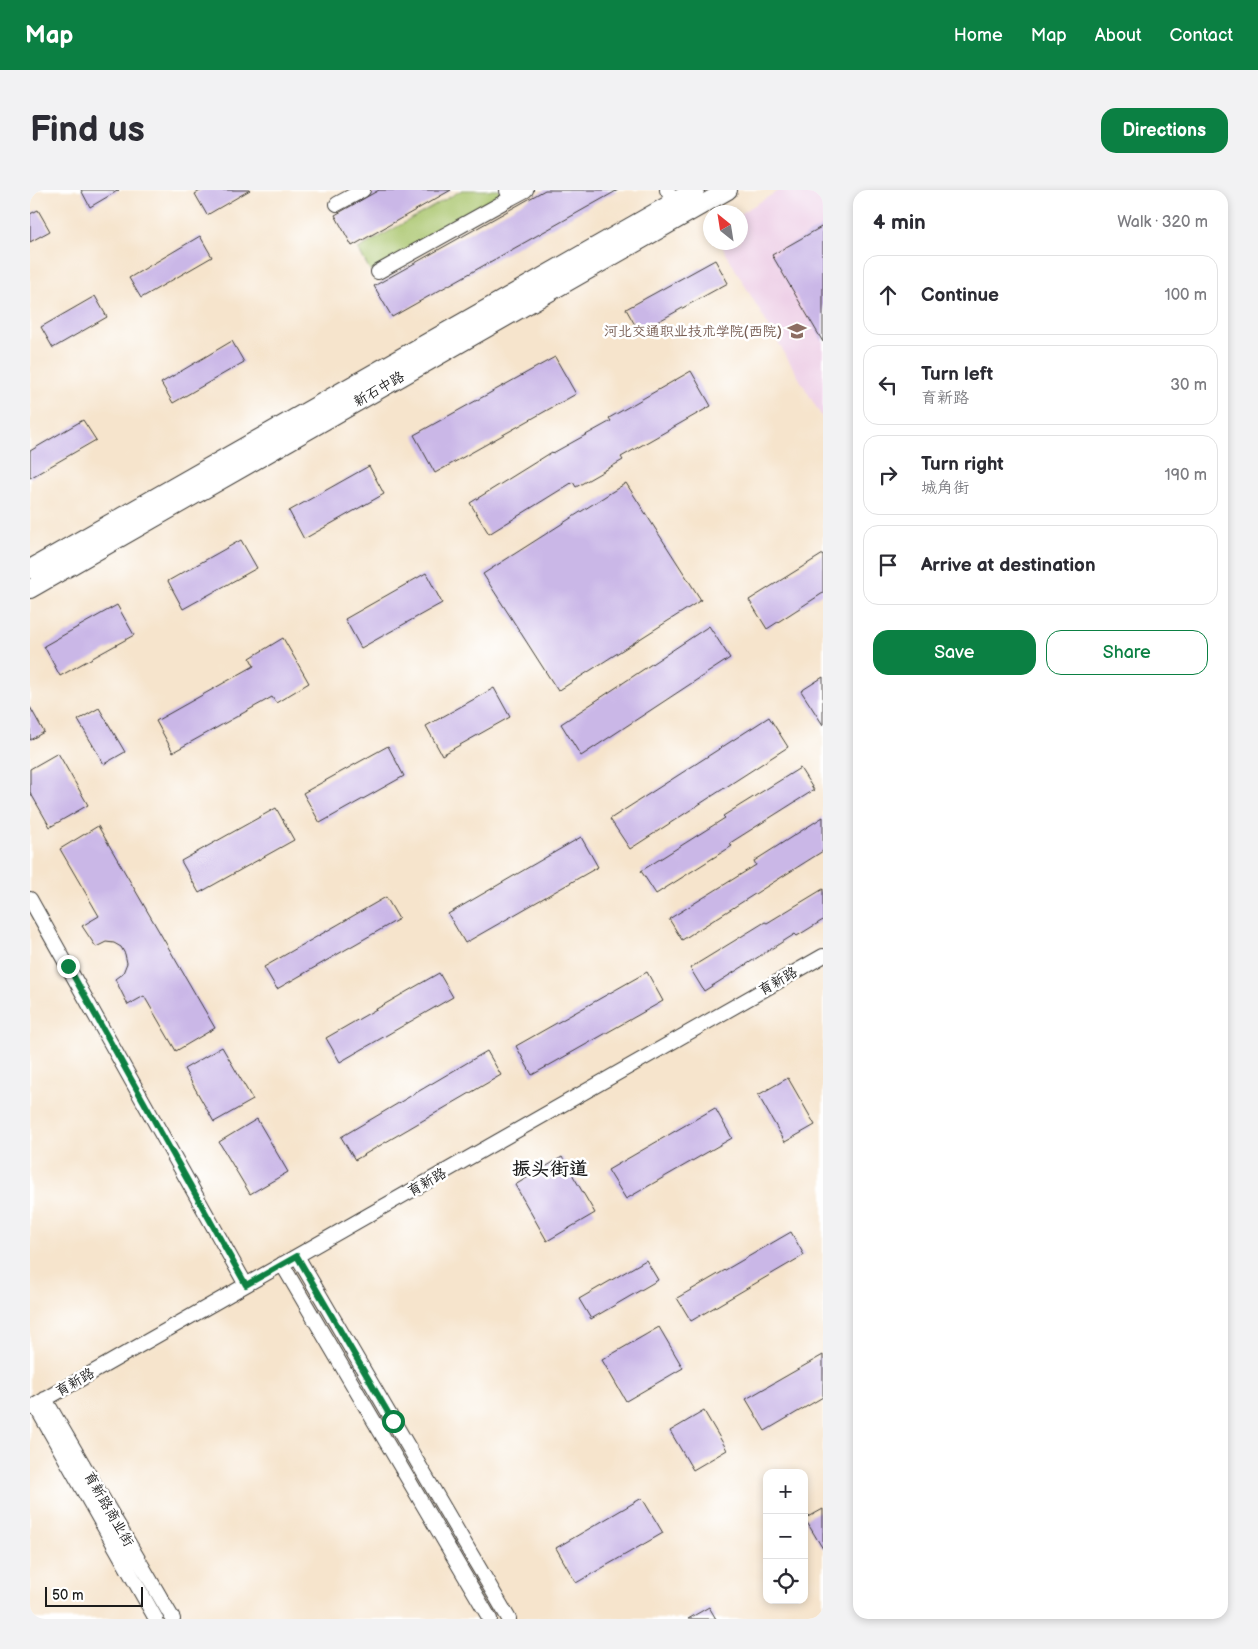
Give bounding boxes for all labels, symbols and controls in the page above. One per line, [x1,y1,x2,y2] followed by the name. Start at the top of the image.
[25,21,73,50] text: Map
[954,25,1003,46] text: Home
[1031,25,1067,46] text: Map
[1095,25,1142,46] text: About
[1170,25,1233,46] text: Contact
[1101,108,1228,153] button: Directions
[30,109,145,152] text: Find us
[703,205,748,250] north arrow
[873,210,926,235] text: 4 min
[1117,213,1208,232] text: Walk · 320 m
[874,281,902,309] icon: ahead
[921,284,999,307] text: Continue
[1164,286,1207,305] text: 100 m
[786,320,808,342] school or university icon: 河北交通职业技术学院(西院)
[604,323,782,340] place label: 河北交通职业技术学院(西院)
[921,363,993,386] text: Turn left
[351,368,407,410] street label: 新石中路
[874,371,902,399] icon: left
[1170,376,1207,395] text: 30 m
[921,389,969,408] text: 育新路
[921,453,1004,476] text: Turn right
[874,461,902,489] icon: right
[1165,466,1207,485] text: 190 m
[921,479,969,498] text: 城角街
[874,551,902,579] icon: arrive
[921,554,1096,577] text: Arrive at destination
[873,630,1036,675] button: Save
[1046,630,1208,675] button: Share
[57,955,80,978] route end
[756,963,800,999] street label: 育新路
[512,1158,588,1181] district label: 振头街道
[405,1164,449,1200] street label: 育新路
[53,1364,97,1400] street label: 育新路
[382,1410,405,1433] route start
[81,1468,137,1550] street label: 育新路商业街
[763,1469,808,1604] map controls
[763,1469,808,1514] button: +
[763,1514,808,1559] button: −
[763,1559,808,1604] button: locate
[45,1584,142,1607] scale bar
[52,1587,84,1604] text: 50 m

